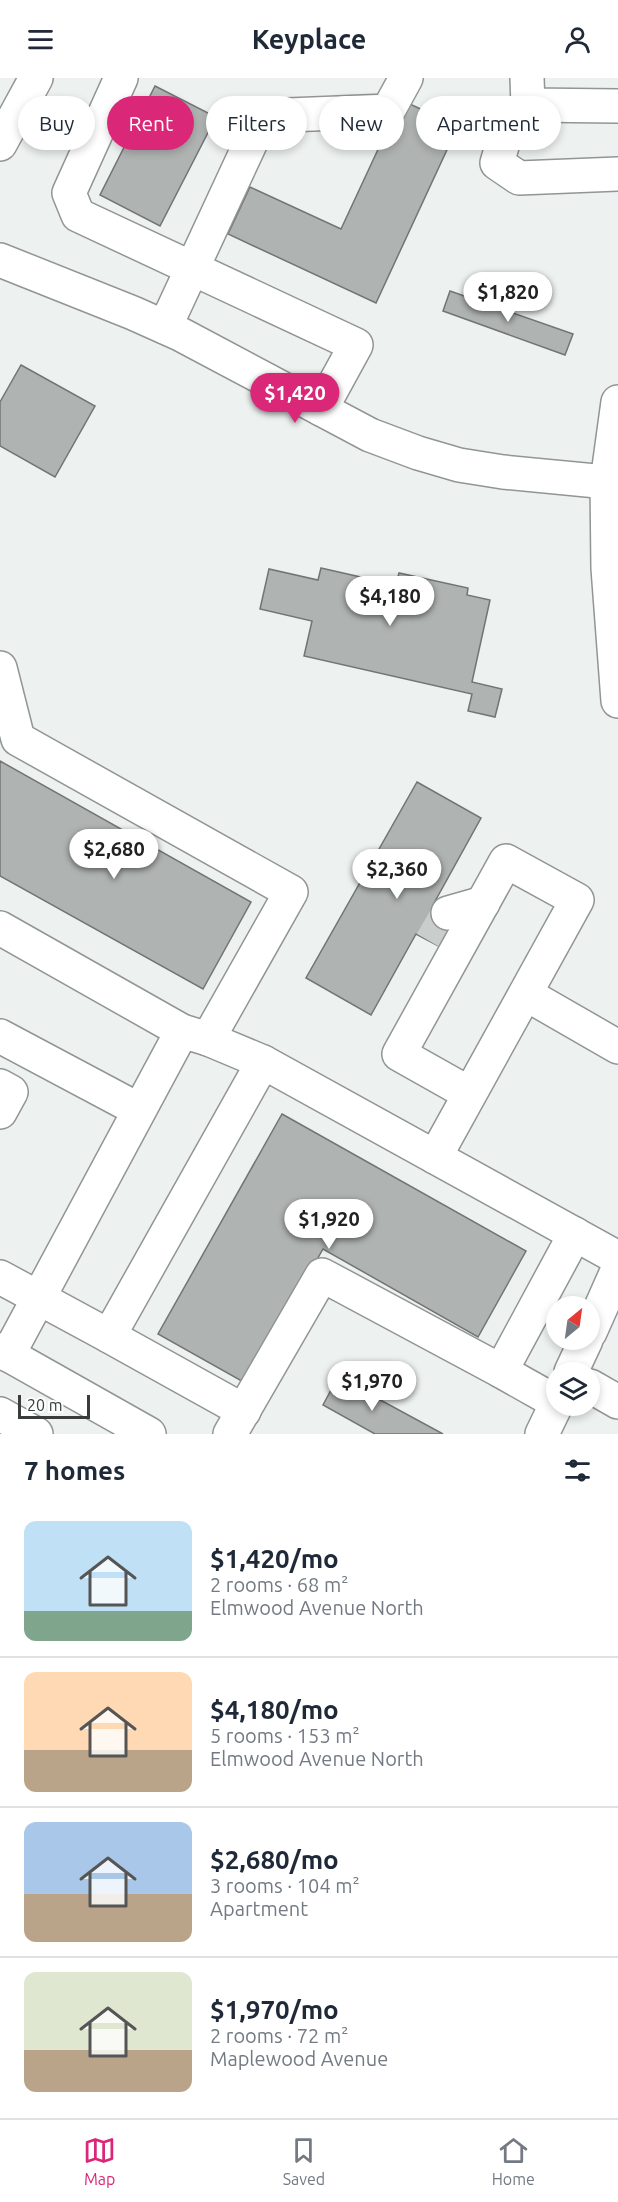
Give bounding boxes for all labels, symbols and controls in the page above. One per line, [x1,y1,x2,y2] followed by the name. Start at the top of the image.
[24,23,57,56] icon: menu
[561,23,594,56] icon: person
[252,24,366,54] text: Keyplace
[18,96,95,150] chip: Buy
[107,96,194,150] chip: Rent
[206,96,307,150] chip: Filters
[319,96,404,150] chip: New
[416,96,561,150] chip: Apartment
[459,272,557,323] pin: $1,820
[477,280,539,303] text: $1,820
[246,373,344,424] pin: $1,420
[264,381,326,404] text: $1,420
[341,576,439,627] pin: $4,180
[359,584,421,607] text: $4,180
[65,829,163,880] pin: $2,680
[83,837,145,860] text: $2,680
[348,849,446,900] pin: $2,360
[366,857,428,880] text: $2,360
[280,1199,378,1250] pin: $1,920
[298,1207,360,1230] text: $1,920
[546,1296,600,1350] north arrow
[546,1296,600,1416] map controls
[323,1361,421,1412] pin: $1,970
[546,1362,600,1416] button: layers
[341,1369,403,1392] text: $1,970
[18,1392,90,1420] scale bar
[27,1396,63,1414] text: 20 m
[561,1454,594,1487] icon: filters
[24,1456,125,1485] text: 7 homes
[210,1544,339,1573] text: $1,420/mo
[72,1545,144,1617] icon: home
[210,1573,348,1596] text: 2 rooms · 68 m²
[210,1596,424,1619] text: Elmwood Avenue North
[210,1695,339,1724] text: $4,180/mo
[72,1696,144,1768] icon: home
[210,1724,360,1747] text: 5 rooms · 153 m²
[210,1747,424,1770] text: Elmwood Avenue North
[210,1845,339,1874] text: $2,680/mo
[72,1846,144,1918] icon: home
[210,1874,360,1897] text: 3 rooms · 104 m²
[210,1897,308,1920] text: Apartment
[210,1995,339,2024] text: $1,970/mo
[72,1996,144,2068] icon: home
[210,2024,348,2047] text: 2 rooms · 72 m²
[210,2047,388,2070] text: Maplewood Avenue
[83,2134,116,2188] tab: Map
[283,2134,325,2188] tab: Saved
[492,2134,535,2188] tab: Home

